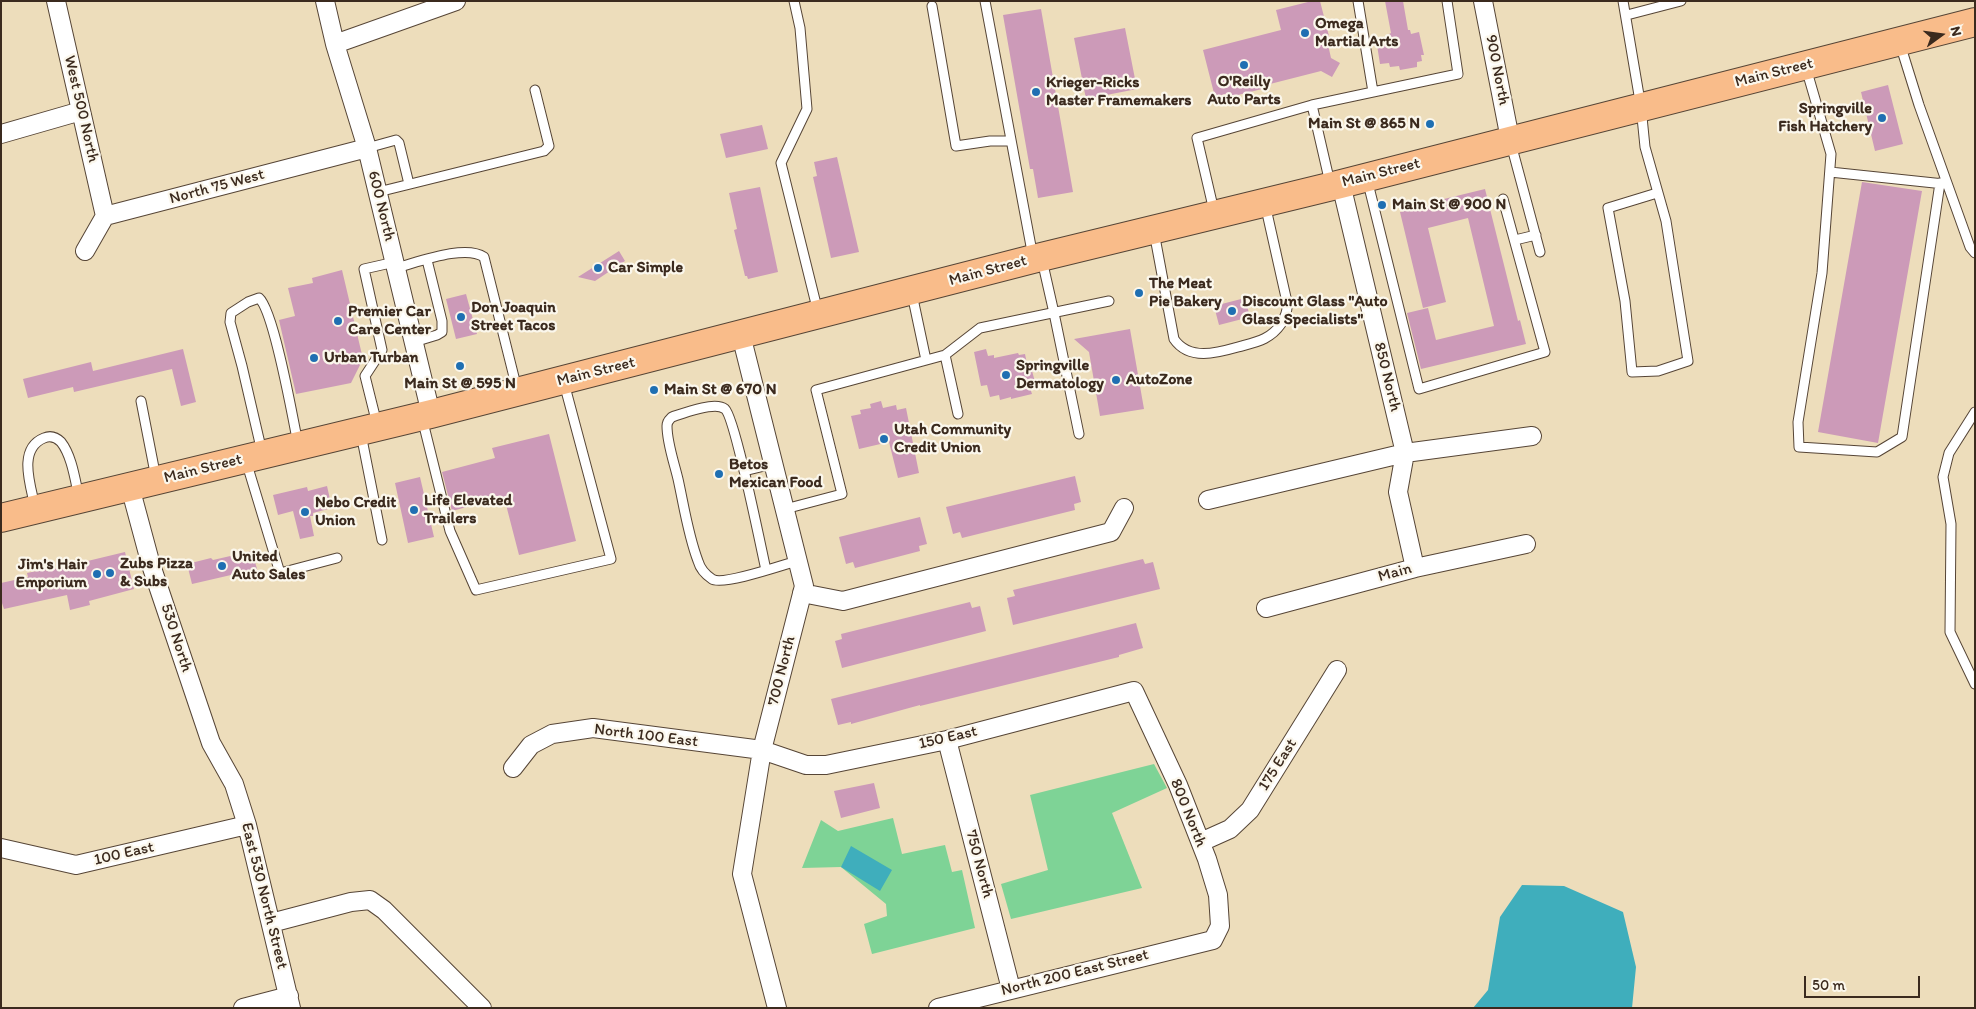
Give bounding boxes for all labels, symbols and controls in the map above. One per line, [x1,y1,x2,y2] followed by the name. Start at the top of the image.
[1916,10,1966,60] north arrow
[1315,14,1399,52] place label: Omega Martial Arts
[1947,25,1965,38] text: N
[1299,27,1311,39] marker: Omega Martial Arts
[1481,33,1513,107] street label: 900 North
[59,54,103,164] street label: West 500 North
[1733,54,1815,92] street label: Main Street
[1238,59,1250,71] marker: O'Reilly Auto Parts
[1207,72,1281,110] place label: O'Reilly Auto Parts
[1046,73,1192,111] place label: Krieger-Ricks Master Framemakers
[1030,86,1042,98] marker: Krieger-Ricks Master Framemakers
[1778,99,1872,137] place label: Springville Fish Hatchery
[1876,112,1888,124] marker: Springville Fish Hatchery
[1308,114,1420,134] place label: Main St @ 865 N
[1424,118,1436,130] marker: Main St @ 865 N
[1340,154,1422,192] street label: Main Street
[168,165,266,209] street label: North 75 West
[363,169,399,243] street label: 600 North
[1392,195,1506,215] place label: Main St @ 900 N
[1376,199,1388,211] marker: Main St @ 900 N
[947,251,1029,291] street label: Main Street
[608,258,683,278] place label: Car Simple
[592,262,604,274] marker: Car Simple
[1149,274,1222,312] place label: The Meat Pie Bakery
[1133,287,1145,299] marker: The Meat Pie Bakery
[1242,292,1388,330] place label: Discount Glass "Auto Glass Specialists"
[471,298,556,336] place label: Don Joaquin Street Tacos
[348,302,431,340] place label: Premier Car Care Center
[1226,305,1238,317] marker: Discount Glass "Auto Glass Specialists"
[455,311,467,323] marker: Don Joaquin Street Tacos
[332,315,344,327] marker: Premier Car Care Center
[1369,340,1405,414] street label: 850 North
[324,348,419,368] place label: Urban Turban
[308,352,320,364] marker: Urban Turban
[555,353,637,391] street label: Main Street
[1016,356,1104,394] place label: Springville Dermatology
[454,360,466,372] marker: Main St @ 595 N
[1000,369,1012,381] marker: Springville Dermatology
[1126,370,1192,390] place label: AutoZone
[404,374,516,394] place label: Main St @ 595 N
[1110,374,1122,386] marker: AutoZone
[664,380,777,400] place label: Main St @ 670 N
[648,384,660,396] marker: Main St @ 670 N
[894,420,1011,458] place label: Utah Community Credit Union
[878,433,890,445] marker: Utah Community Credit Union
[162,450,244,488] street label: Main Street
[729,455,822,493] place label: Betos Mexican Food
[713,468,725,480] marker: Betos Mexican Food
[424,491,512,529] place label: Life Elevated Trailers
[315,493,396,531] place label: Nebo Credit Union
[408,504,420,516] marker: Life Elevated Trailers
[299,506,311,518] marker: Nebo Credit Union
[232,547,305,585] place label: United Auto Sales
[120,554,193,592] place label: Zubs Pizza & Subs
[16,555,87,593] place label: Jim's Hair Emporium
[1376,559,1414,587] street label: Main
[216,560,228,572] marker: United Auto Sales
[104,567,116,579] marker: Zubs Pizza & Subs
[91,568,103,580] marker: Jim's Hair Emporium
[156,602,196,674] street label: 530 North
[764,634,800,708] street label: 700 North
[593,720,699,752] street label: North 100 East
[917,722,979,754] street label: 150 East
[1255,735,1301,795] street label: 175 East
[1166,776,1210,850] street label: 800 North
[237,821,291,971] street label: East 530 North Street
[961,828,997,900] street label: 750 North
[92,838,156,870] street label: 100 East
[999,945,1151,1001] street label: North 200 East Street
[1806,966,1922,998] scale bar
[1812,976,1845,994] text: 50 m

